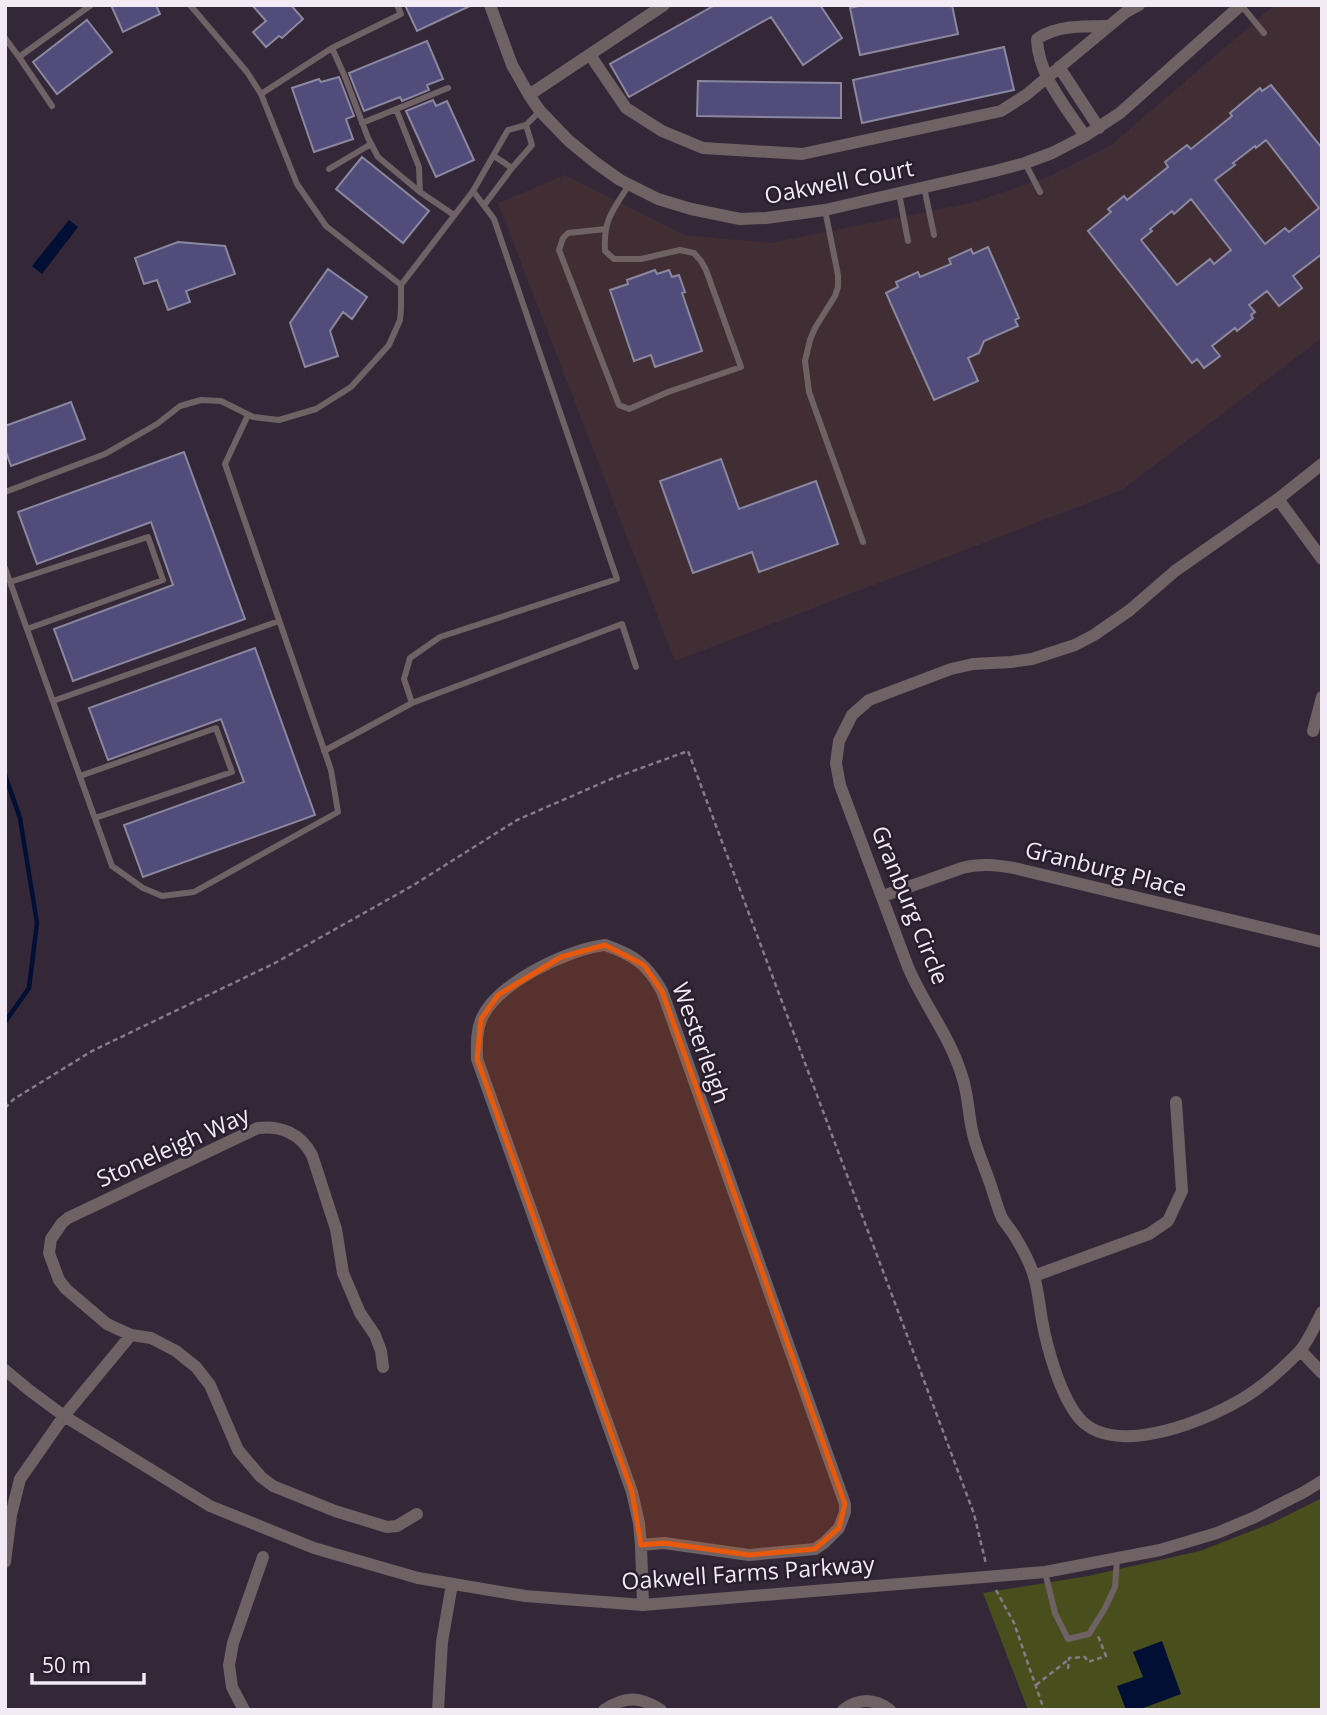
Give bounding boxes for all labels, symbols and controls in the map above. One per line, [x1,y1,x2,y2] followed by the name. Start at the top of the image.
[762,151,916,211] street label: Oakwell Court
[865,821,957,989] street label: Granburg Circle
[1022,832,1190,904] street label: Granburg Place
[665,978,739,1108] street label: Westerleigh
[91,1098,255,1194] street label: Stoneleigh Way
[620,1547,876,1597] street label: Oakwell Farms Parkway
[32,1642,144,1686] scale bar
[42,1651,91,1679] text: 50 m

